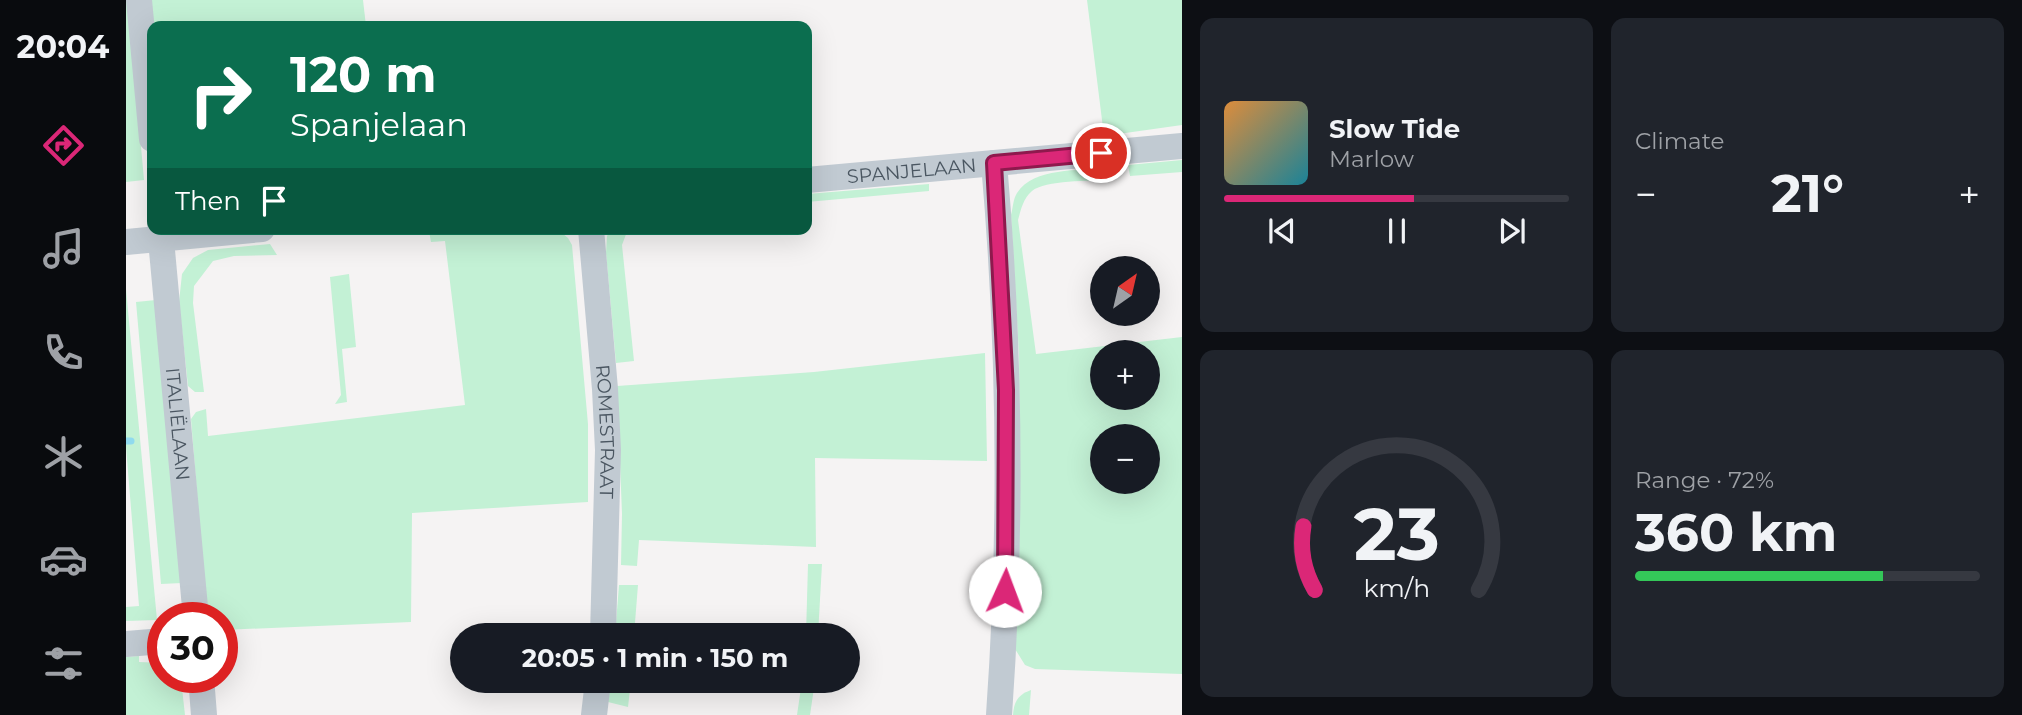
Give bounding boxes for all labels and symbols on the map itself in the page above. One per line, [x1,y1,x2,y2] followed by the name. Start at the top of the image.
[1071,123,1131,183] pin
[846,153,977,188] street label: SPANJELAAN
[1090,256,1160,326] north arrow
[591,363,620,499] street label: ROMESTRAAT
[161,367,195,482] street label: ITALIËLAAN
[968,554,1042,628] position arrow
[147,602,238,693] speed limit sign: 30

